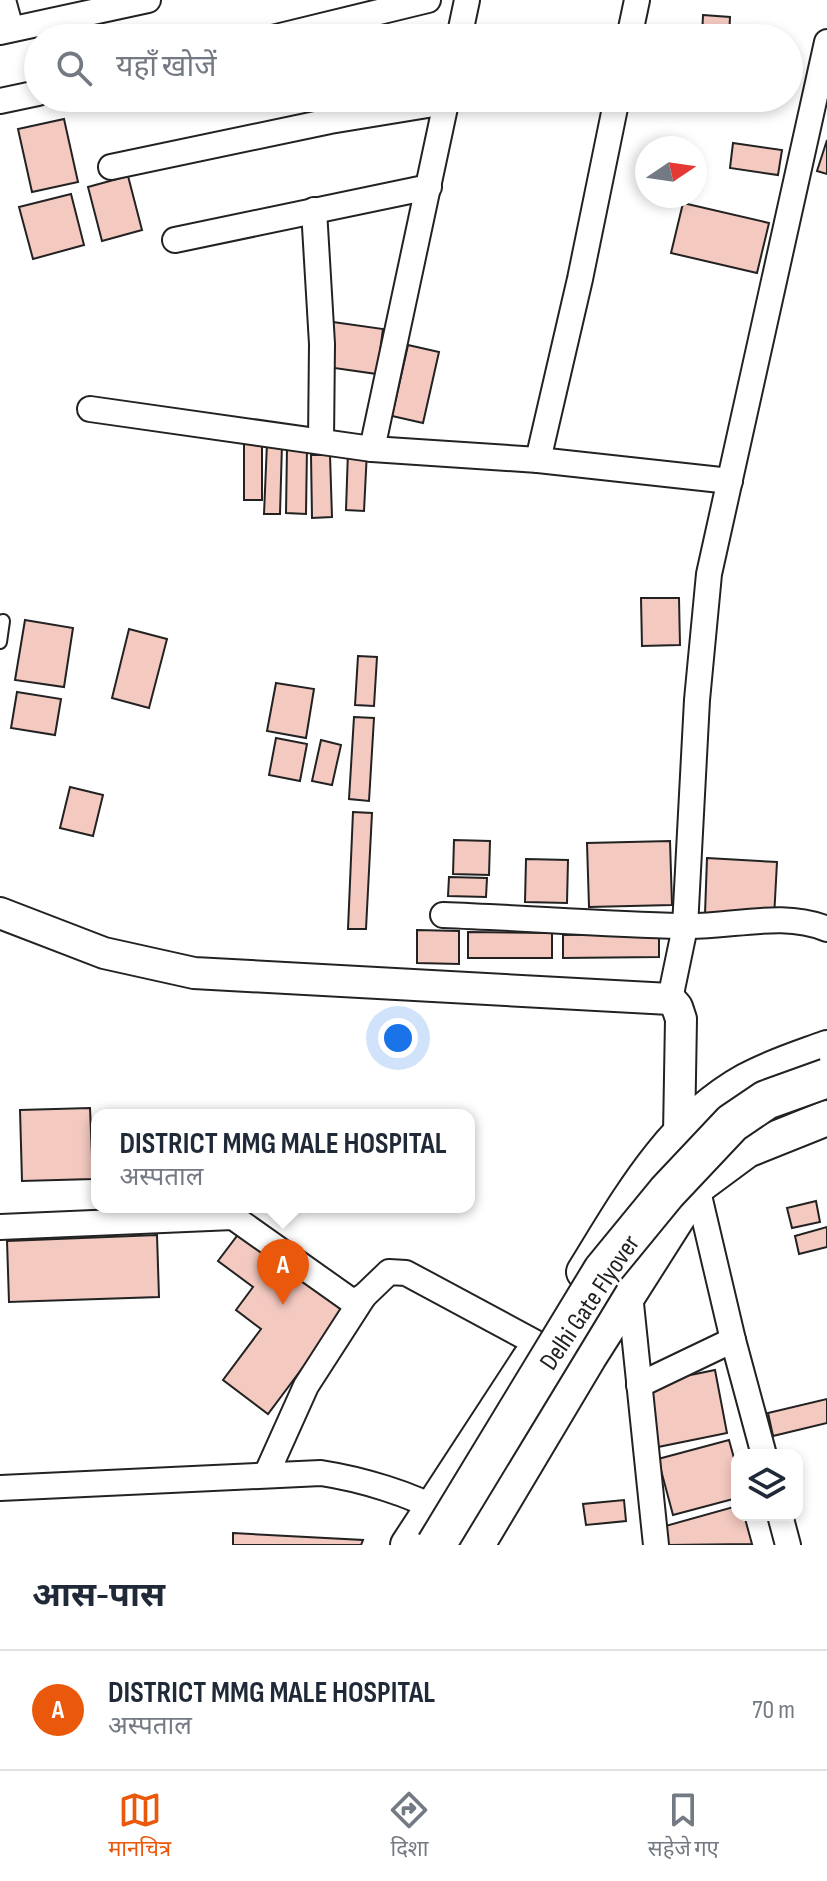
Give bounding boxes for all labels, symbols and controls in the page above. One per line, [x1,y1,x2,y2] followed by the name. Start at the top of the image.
[24,24,803,112] search box
[52,46,96,90] icon: search
[116,49,216,85] text: यहाँ खोजें
[635,136,707,208] north arrow
[378,1018,418,1058] your location
[91,1109,475,1213] popup
[119,1126,447,1162] text: DISTRICT MMG MALE HOSPITAL
[119,1162,203,1193] text: अस्पताल
[534,1229,647,1376] street label: Delhi Gate Flyover
[257,1239,309,1305] pin: A
[731,1449,803,1521] map controls
[731,1449,803,1521] button: layers
[32,1575,165,1616] text: आस-पास
[108,1675,435,1711] text: DISTRICT MMG MALE HOSPITAL
[52,1695,64,1726] text: A
[752,1695,795,1726] text: 70 m
[108,1711,192,1742] text: अस्पताल
[108,1788,171,1865] tab: मानचित्र
[387,1788,431,1865] tab: दिशा
[648,1788,719,1865] tab: सहेजे गए

